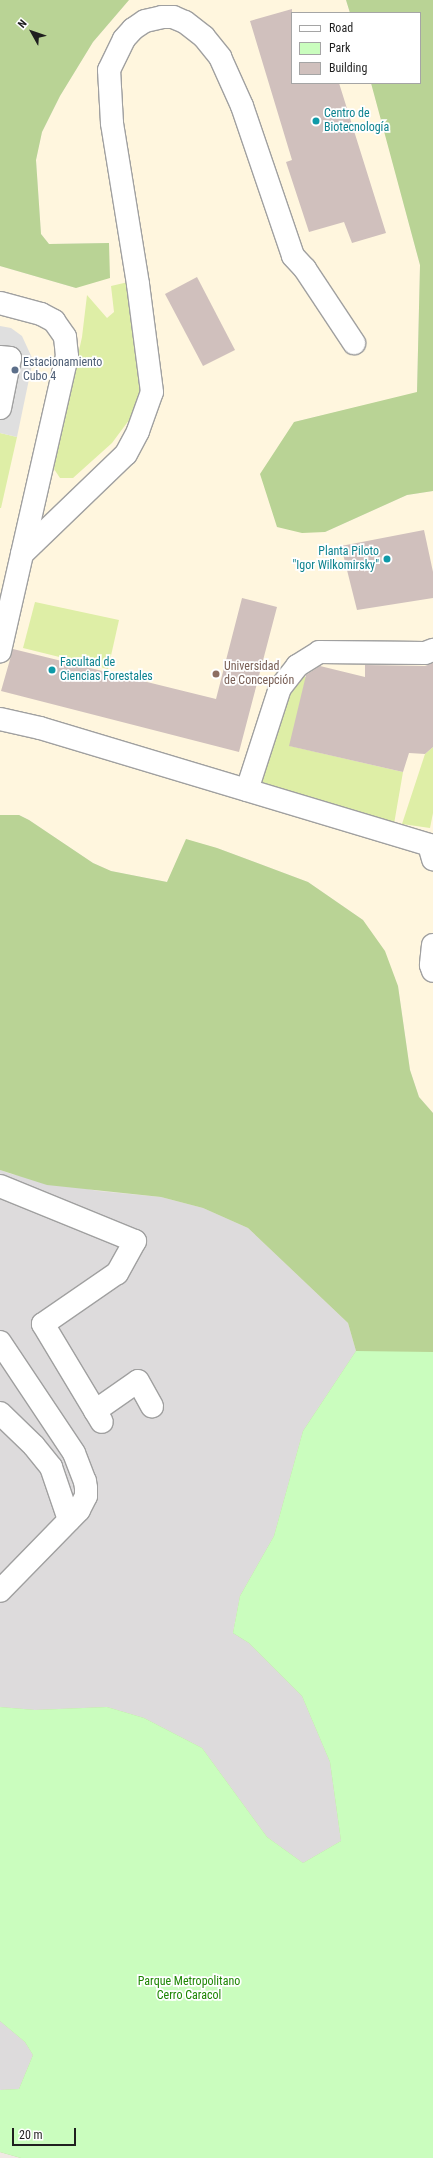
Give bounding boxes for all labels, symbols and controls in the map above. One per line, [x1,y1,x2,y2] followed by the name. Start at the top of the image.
[12,12,52,52] north arrow
[291,12,421,84] legend
[15,17,30,31] text: N
[329,21,353,35] text: Road
[329,41,350,55] text: Park
[329,61,367,75] text: Building
[324,107,389,135] place label: Centro de Biotecnología
[311,116,321,126] marker: Centro de Biotecnología
[23,356,102,384] place label: Estacionamiento Cubo 4
[10,365,20,375] marker: Estacionamiento Cubo 4
[292,545,379,573] place label: Planta Piloto "Igor Wilkomirsky"
[382,554,392,564] marker: Planta Piloto "Igor Wilkomirsky"
[60,656,153,684] place label: Facultad de Ciencias Forestales
[224,660,294,688] place label: Universidad de Concepción
[47,665,57,675] marker: Facultad de Ciencias Forestales
[211,669,221,679] marker: Universidad de Concepción
[138,1975,240,2003] park label: Parque Metropolitano Cerro Caracol
[14,2120,78,2146] scale bar
[19,2128,43,2142] text: 20 m

